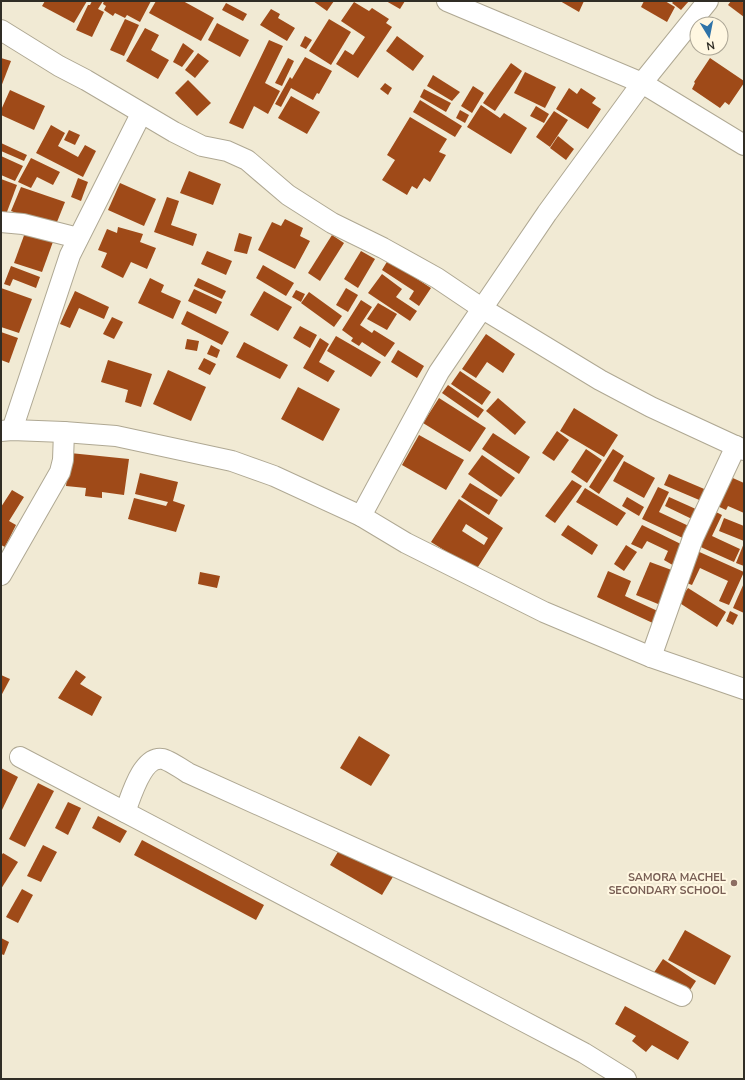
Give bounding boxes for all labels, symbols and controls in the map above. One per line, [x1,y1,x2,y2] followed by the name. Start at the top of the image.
[689,16,729,56] north arrow
[705,37,716,53] text: N
[608,870,726,898] place label: SAMORA MACHEL SECONDARY SCHOOL
[729,878,739,888] marker: SAMORA MACHEL SECONDARY SCHOOL

